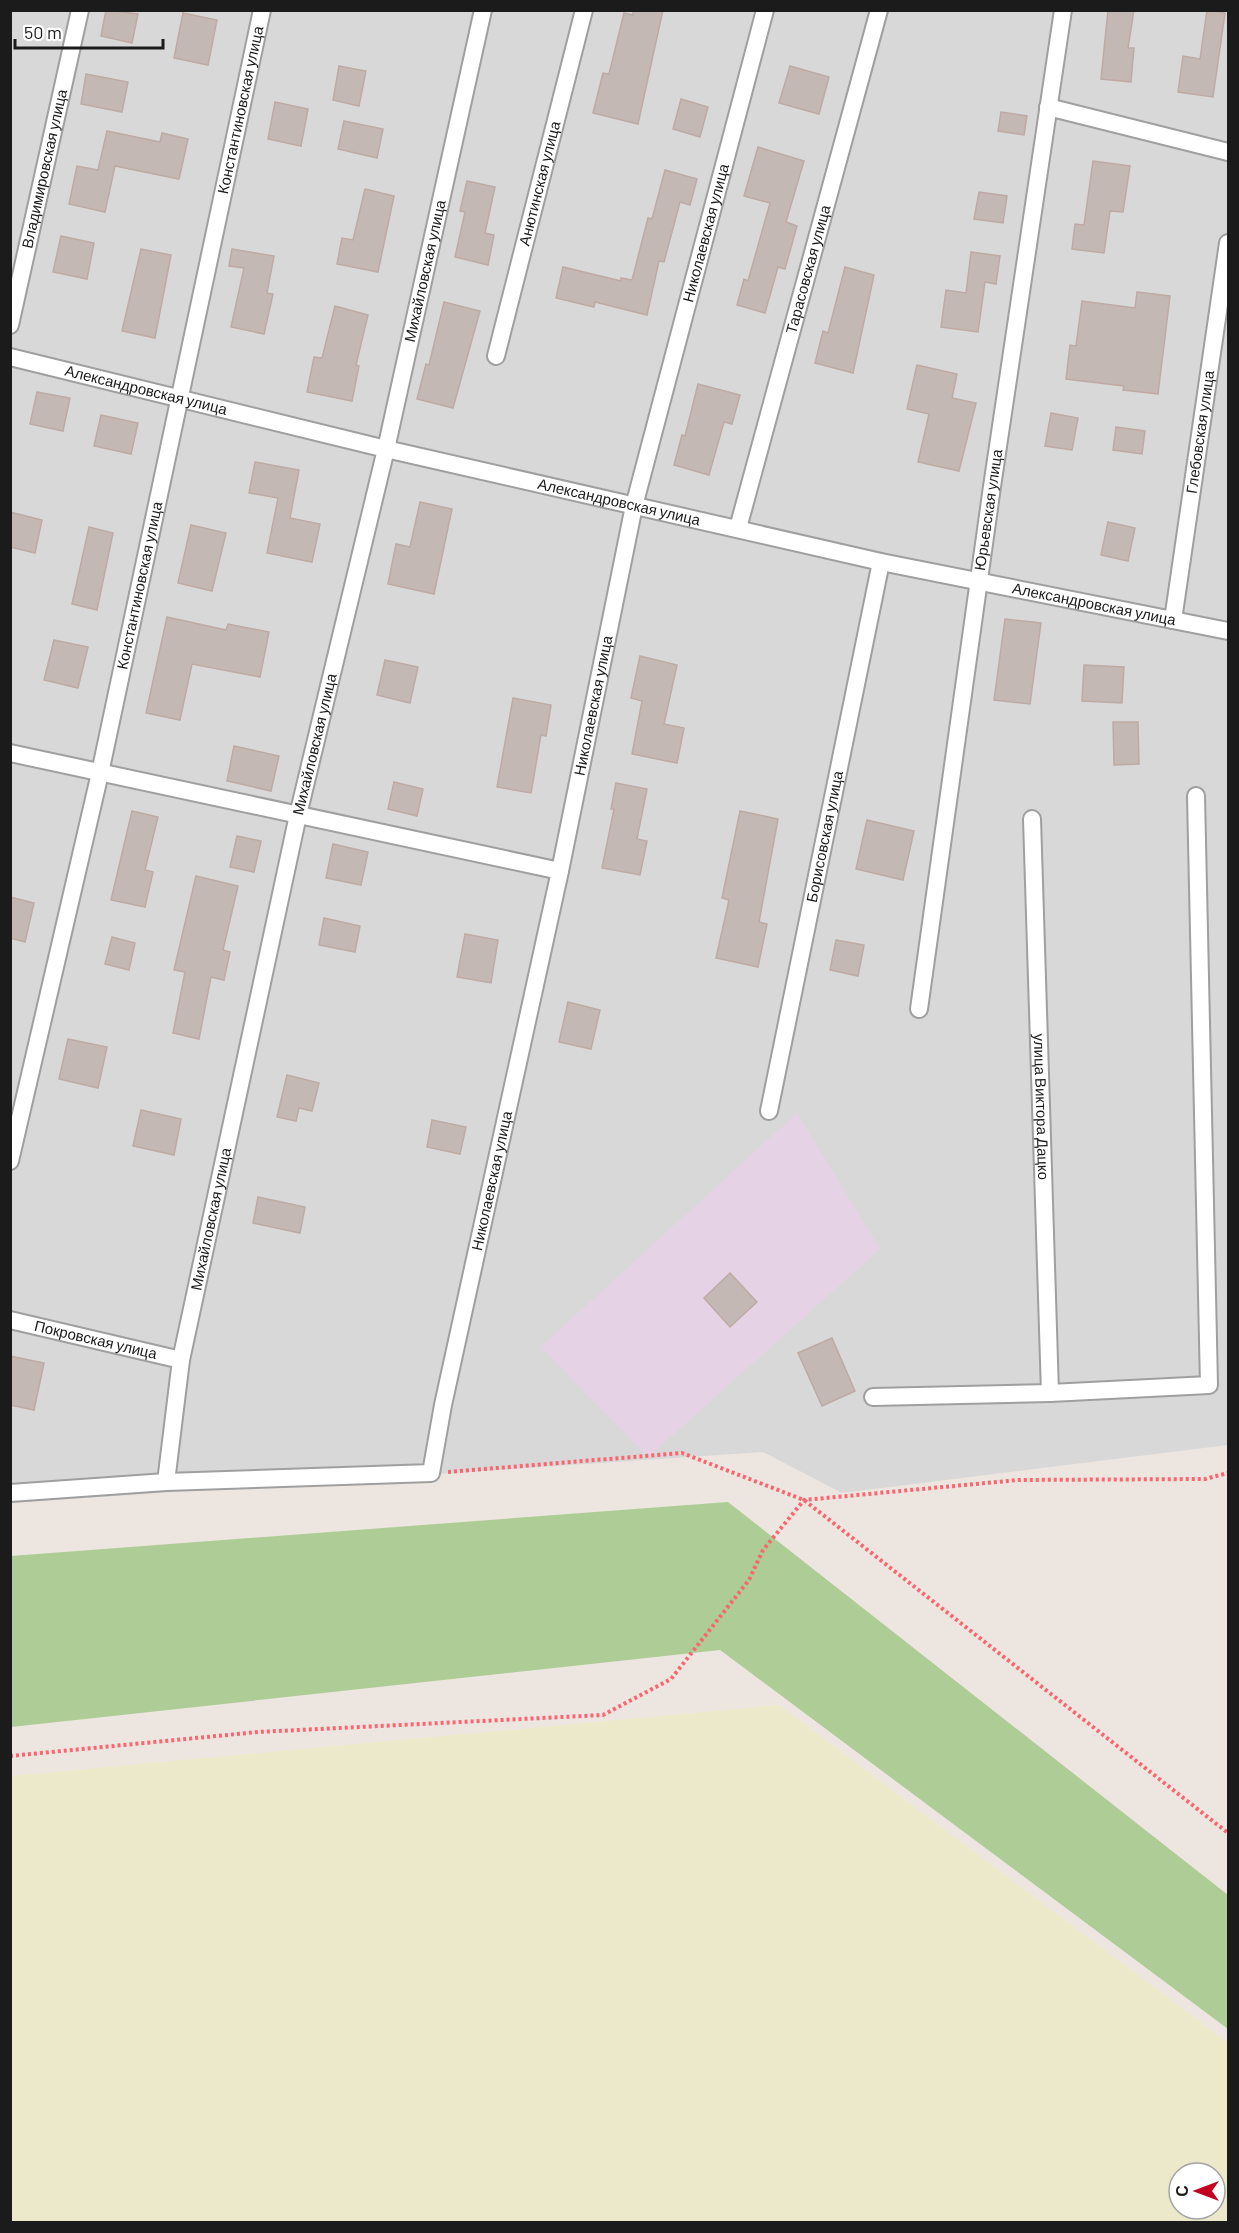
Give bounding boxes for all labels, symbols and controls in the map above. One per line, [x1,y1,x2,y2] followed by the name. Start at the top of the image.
[15,12,164,50] scale bar
[24,21,62,43] text: 50 m
[213,24,266,195] street label: Константиновская улица
[17,87,70,250] street label: Владимировская улица
[514,118,564,247] street label: Анютинская улица
[678,161,732,304] street label: Николаевская улица
[400,197,449,344] street label: Михайловская улица
[781,202,834,335] street label: Тарасовская улица
[63,361,230,418] street label: Александровская улица
[1182,368,1217,495] street label: Глебовская улица
[970,447,1005,572] street label: Юрьевская улица
[536,474,703,529] street label: Александровская улица
[112,499,166,671] street label: Константиновская улица
[1011,578,1178,629] street label: Александровская улица
[570,633,616,777] street label: Николаевская улица
[288,671,340,817] street label: Михайловская улица
[802,768,846,904] street label: Борисовская улица
[1031,1033,1053,1180] street label: улица Виктора Дацко
[467,1109,515,1252] street label: Николаевская улица
[186,1145,234,1292] street label: Михайловская улица
[33,1316,160,1362] street label: Покровская улица
[1167,2161,1227,2221] north arrow
[1172,2185,1191,2197] text: С

